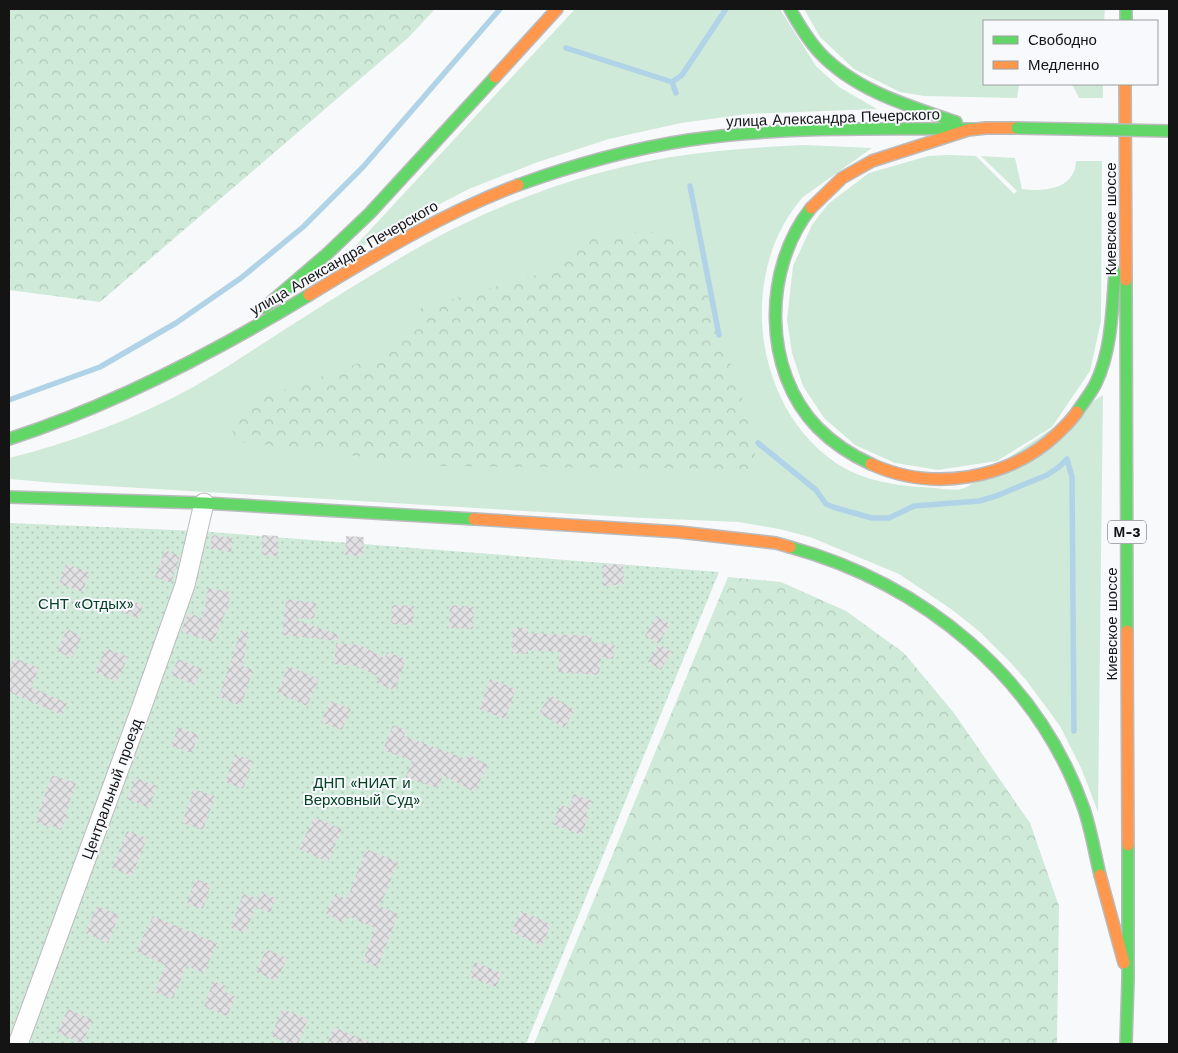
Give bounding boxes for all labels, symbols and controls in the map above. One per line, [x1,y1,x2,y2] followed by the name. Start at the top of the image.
[983,20,1158,85] legend
[1028,31,1097,49] text: Свободно
[1028,56,1099,74] text: Медленно
[726,105,940,131] street label: улица Александра Печерского
[1102,162,1120,276] street label: Киевское шоссе
[247,197,441,319] street label: улица Александра Печерского
[1108,520,1146,544] road number: М-3
[1103,567,1121,681] street label: Киевское шоссе
[38,595,134,613] park label: СНТ «Отдых»
[78,716,146,862] street label: Центральный проезд
[304,774,420,809] park label: ДНП «НИАТ и Верховный Суд»

